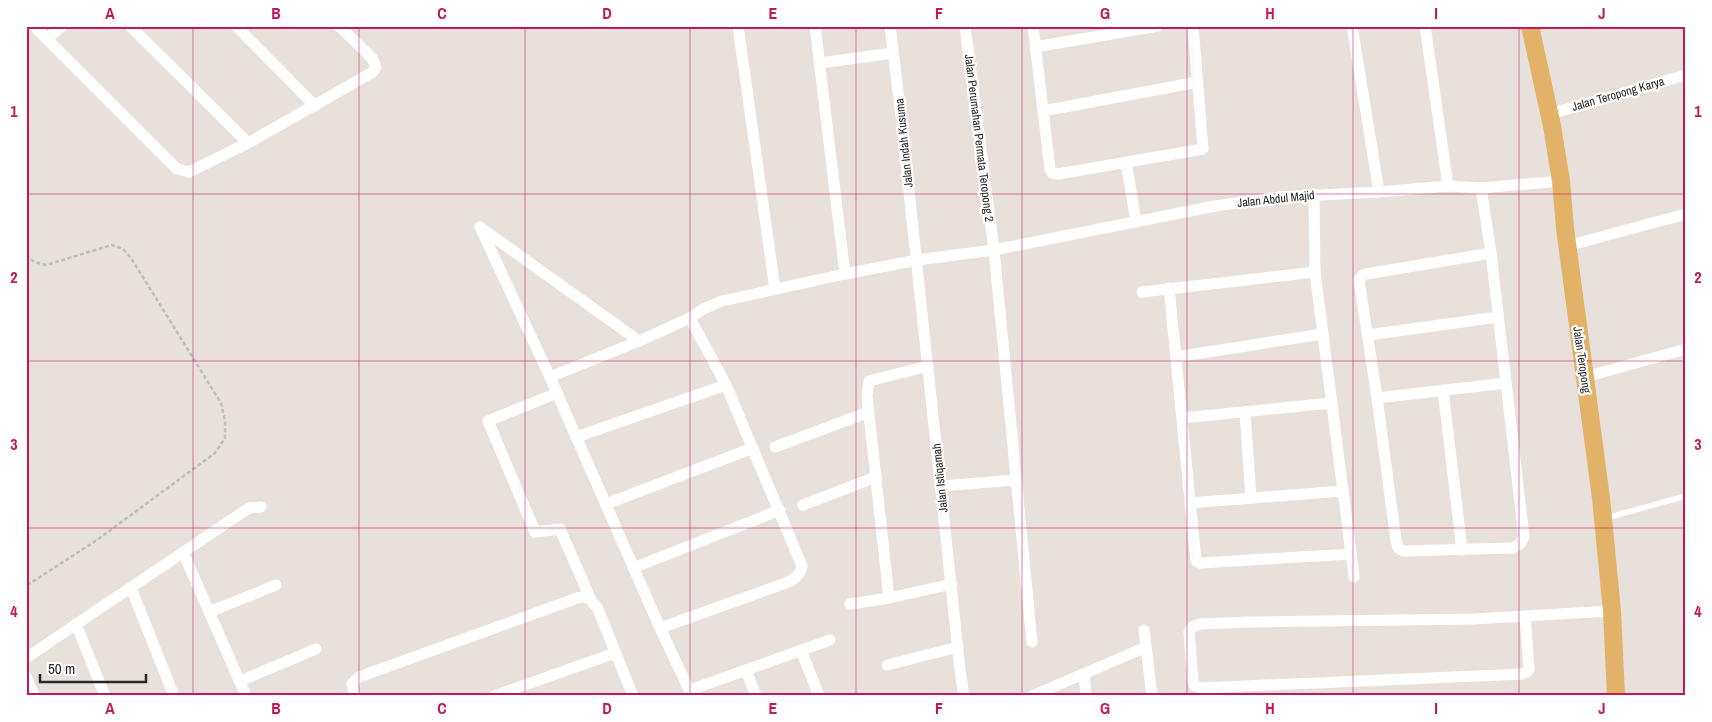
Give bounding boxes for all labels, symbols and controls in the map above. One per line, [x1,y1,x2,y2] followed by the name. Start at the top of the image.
[105,2,115,24] text: A
[271,2,281,24] text: B
[437,2,447,24] text: C
[602,2,612,24] text: D
[769,2,778,24] text: E
[935,2,943,24] text: F
[1100,2,1110,24] text: G
[1265,2,1275,24] text: H
[1434,2,1438,24] text: I
[1598,2,1606,24] text: J
[961,53,997,223] street label: Jalan Perumahan Permata Teropong 2
[1570,73,1667,115] street label: Jalan Teropong Karya
[891,97,917,188] street label: Jalan Indah Kusuma
[10,100,18,122] text: 1
[1694,100,1702,122] text: 1
[1237,187,1315,211] street label: Jalan Abdul Majid
[10,266,18,288] text: 2
[1694,266,1702,288] text: 2
[1569,326,1595,395] street label: Jalan Teropong
[10,433,18,455] text: 3
[1694,433,1702,455] text: 3
[928,443,952,513] street label: Jalan Istiqamah
[10,600,18,622] text: 4
[1694,600,1702,622] text: 4
[40,652,146,684] scale bar
[48,658,75,679] text: 50 m
[105,697,115,719] text: A
[271,697,281,719] text: B
[437,697,447,719] text: C
[602,697,612,719] text: D
[769,697,778,719] text: E
[935,697,943,719] text: F
[1100,697,1110,719] text: G
[1265,697,1275,719] text: H
[1434,697,1438,719] text: I
[1598,697,1606,719] text: J

